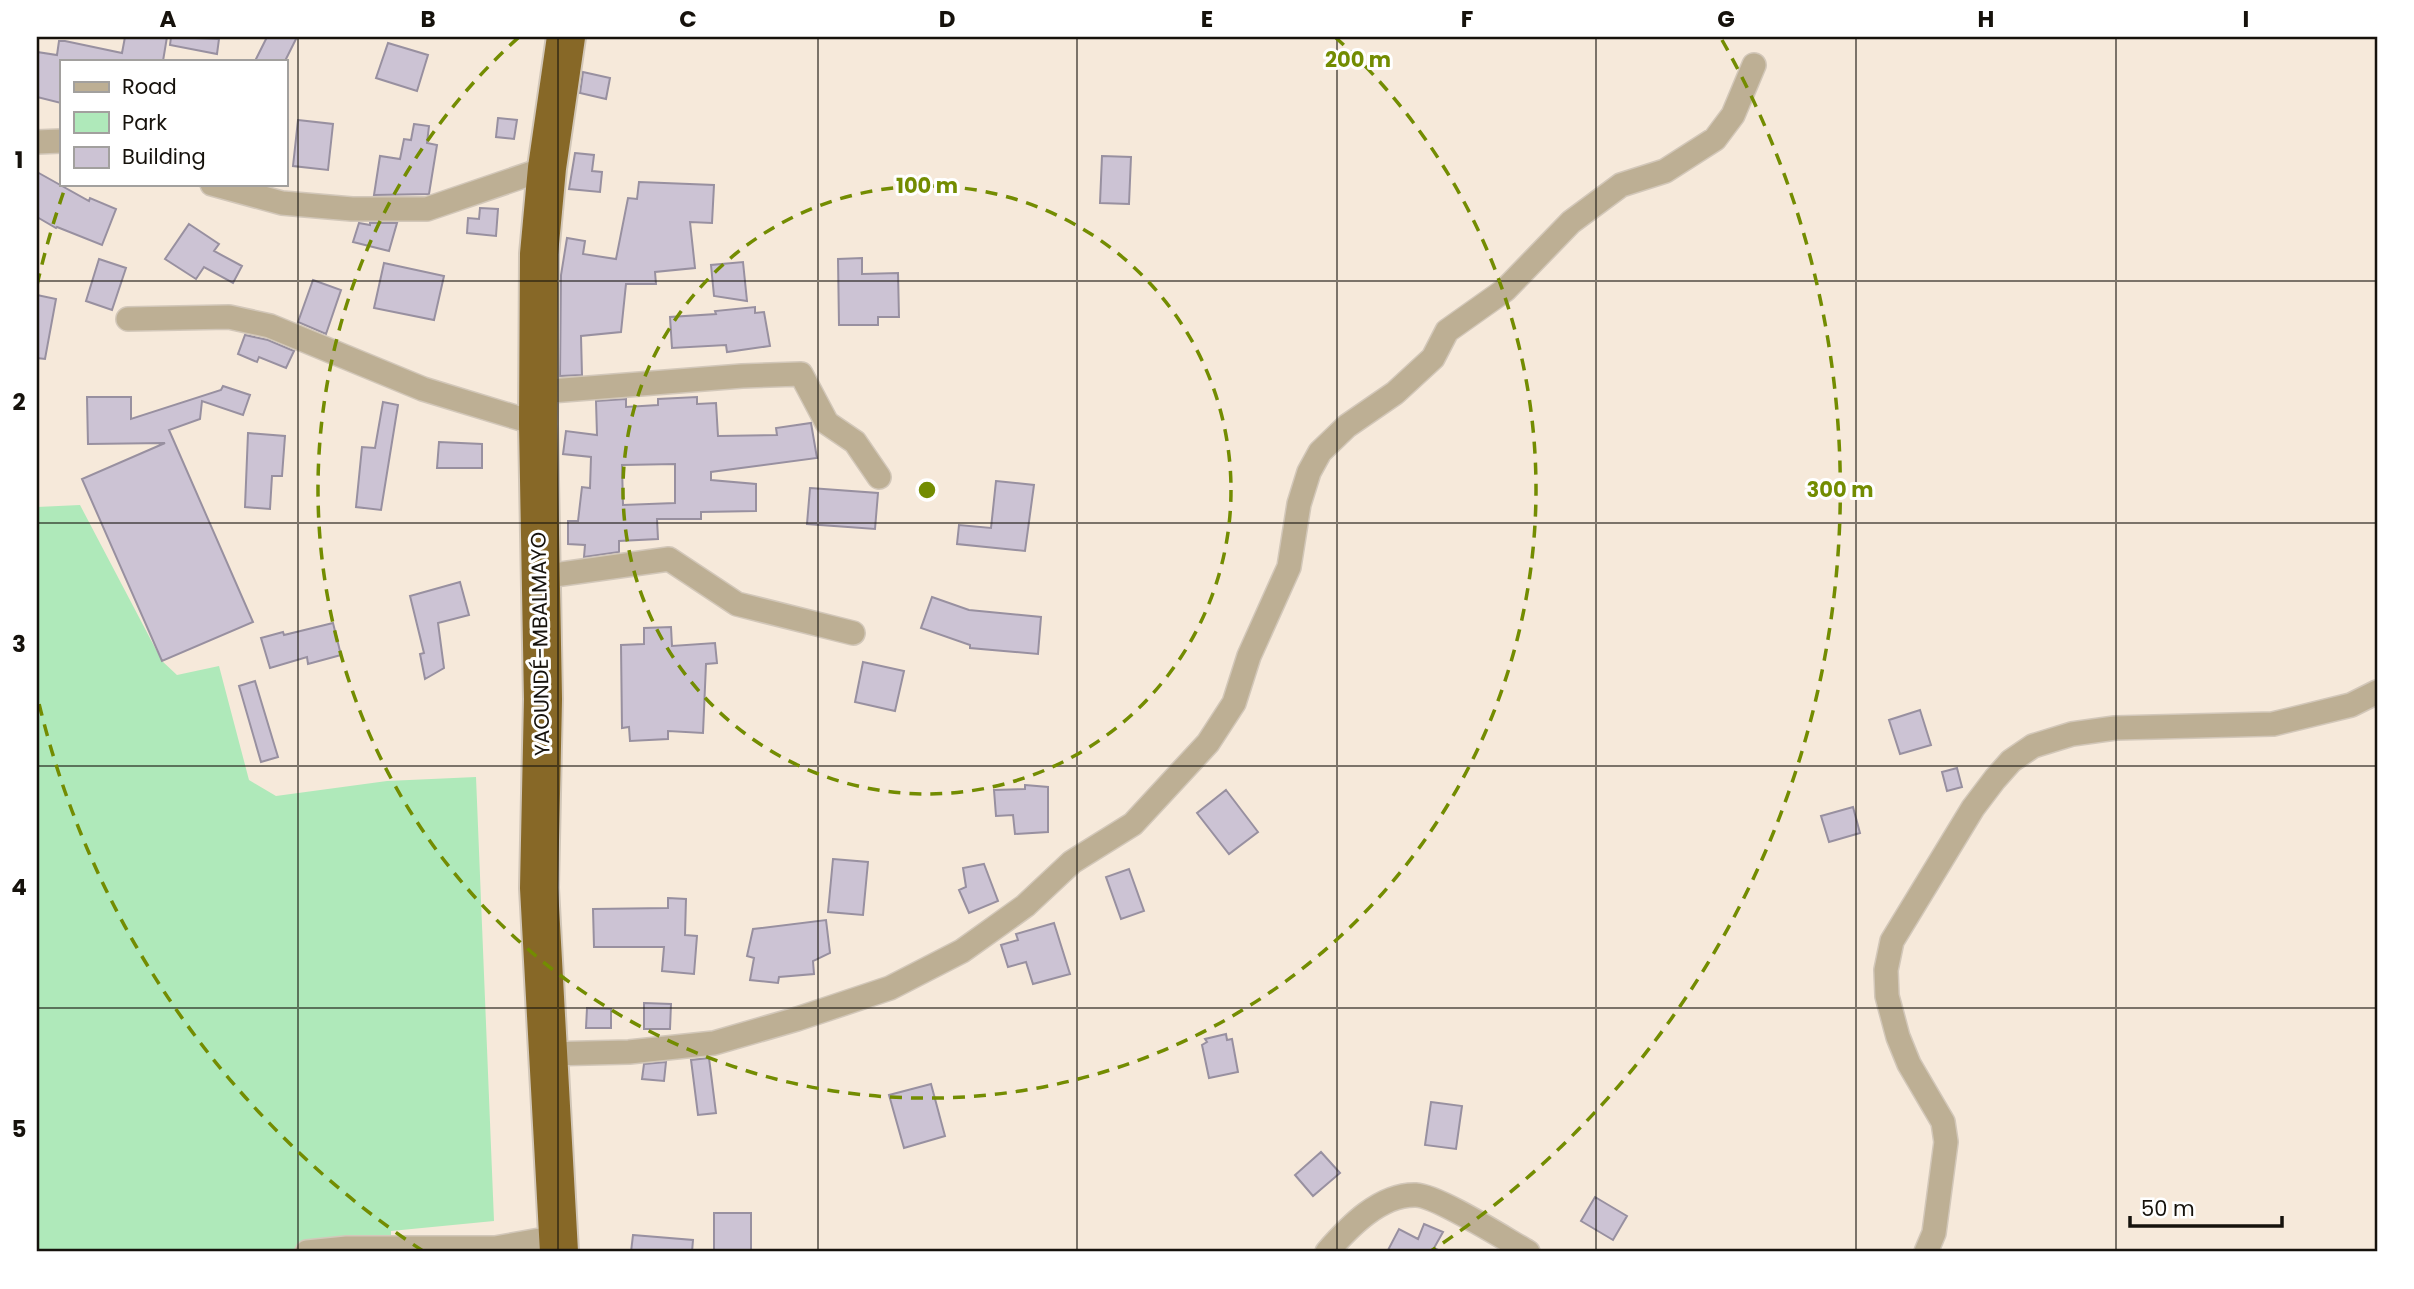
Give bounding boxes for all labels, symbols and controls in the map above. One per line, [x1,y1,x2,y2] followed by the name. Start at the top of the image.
[160,3,177,35] text: A
[420,3,436,35] text: B
[679,3,697,35] text: C
[939,3,955,35] text: D
[1201,3,1213,35] text: E
[1461,3,1473,35] text: F
[1717,3,1735,35] text: G
[1978,3,1994,35] text: H
[2243,3,2249,35] text: I
[1325,45,1391,74] text: 200 m
[60,60,287,186] legend
[122,72,177,101] text: Road
[122,108,167,137] text: Park
[122,142,206,171] text: Building
[15,144,23,176] text: 1
[896,171,958,200] text: 100 m
[12,386,26,418] text: 2
[1807,475,1873,504] text: 300 m
[915,478,939,502] centre of rings
[524,532,556,756] street label: YAOUNDÉ-MBALMAYO
[12,628,26,660] text: 3
[11,871,27,903] text: 4
[12,1113,26,1145] text: 5
[2130,1184,2283,1228] scale bar
[2141,1194,2195,1223] text: 50 m

